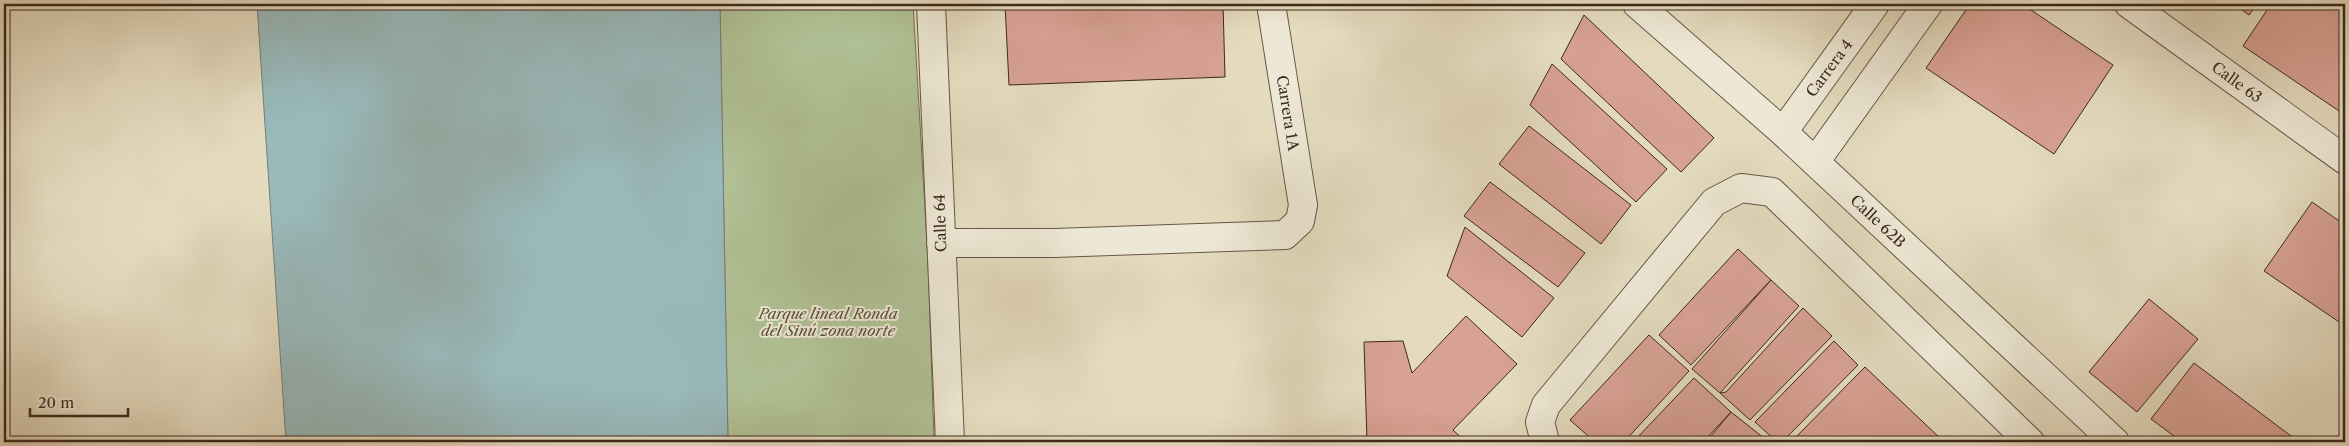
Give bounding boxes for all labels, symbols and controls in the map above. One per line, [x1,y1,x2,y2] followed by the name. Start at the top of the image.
[1802,35,1856,101] street label: Carrera 4
[2208,57,2266,107] street label: Calle 63
[1273,74,1303,153] street label: Carrera 1A
[1846,191,1910,251] street label: Calle 62B
[929,194,951,252] street label: Calle 64
[757,304,898,340] park label: Parque lineal Ronda del Sinú zona norte
[30,386,128,418] scale bar
[38,393,74,412] text: 20 m

